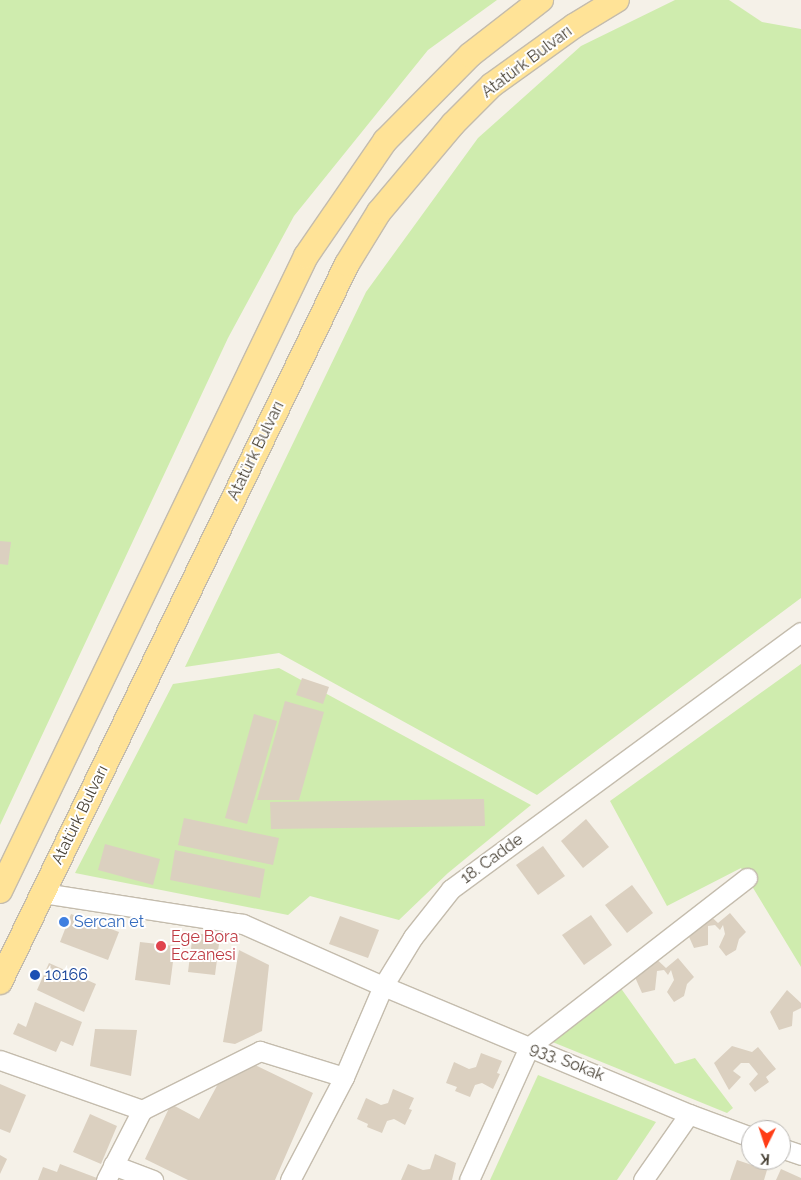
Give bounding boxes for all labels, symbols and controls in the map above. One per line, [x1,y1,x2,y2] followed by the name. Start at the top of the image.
[478,22,576,102] street label: Atatürk Bulvarı
[224,398,288,504] street label: Atatürk Bulvarı
[48,762,112,868] street label: Atatürk Bulvarı
[457,830,527,888] street label: 18. Cadde
[74,912,144,932] place label: Sercan et
[58,916,70,928] marker: Sercan et
[171,927,238,965] place label: Ege Bora Eczanesi
[155,940,167,952] marker: Ege Bora Eczanesi
[45,965,88,985] place label: 10166
[29,969,41,981] marker: 10166
[527,1038,607,1086] street label: 933. Sokak
[741,1120,791,1170] north arrow
[760,1151,770,1167] text: K

